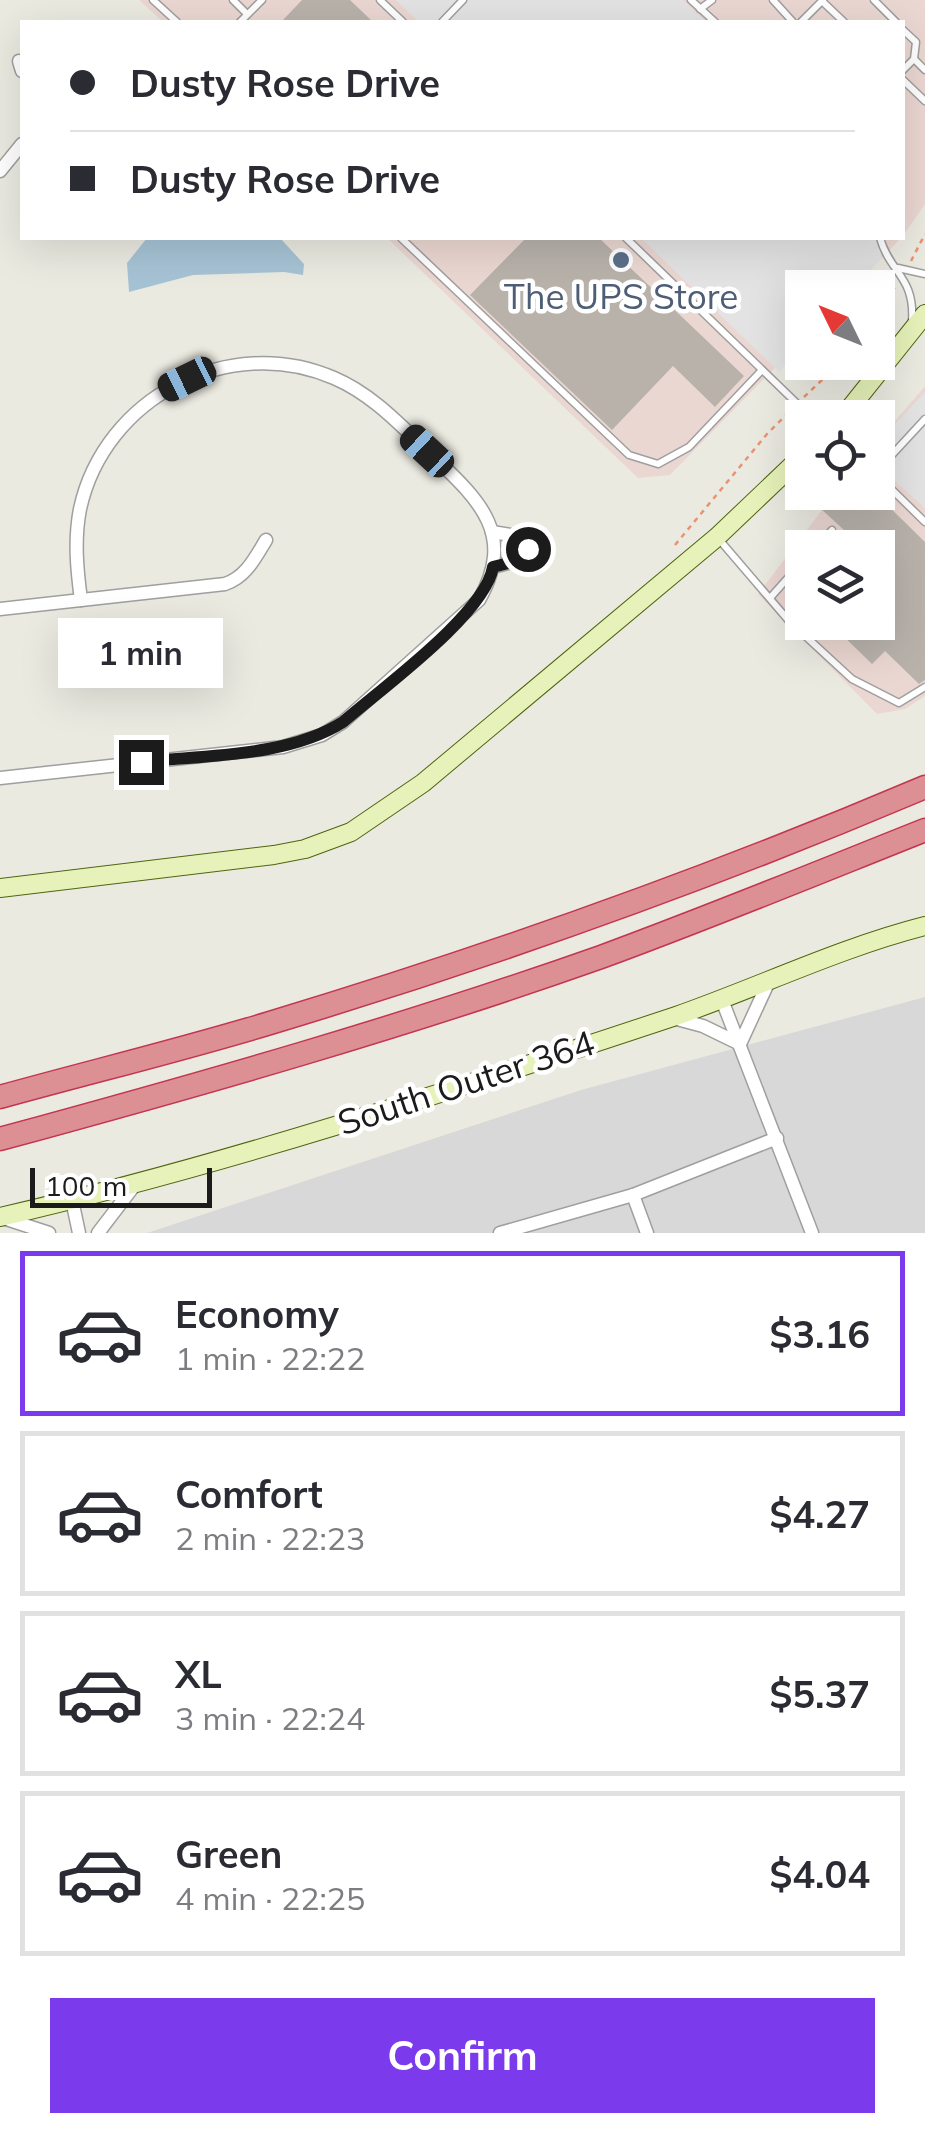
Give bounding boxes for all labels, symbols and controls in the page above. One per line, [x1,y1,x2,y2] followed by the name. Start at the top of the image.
[130,59,440,107] text: Dusty Rose Drive
[130,155,440,203] text: Dusty Rose Drive
[610,249,632,271] marker: The UPS Store
[785,270,895,380] north arrow
[785,270,895,640] map controls
[504,274,738,318] place label: The UPS Store
[153,352,221,406] car
[785,400,895,510] button: locate
[395,420,459,482] car
[506,527,551,572] route start
[785,530,895,640] button: layers
[58,617,224,687] callout: 1 min
[98,633,183,673] text: 1 min
[119,740,164,785] route end
[332,1020,599,1144] street label: South Outer 364
[30,1163,212,1208] scale bar
[45,1168,127,1203] text: 100 m
[55,1289,145,1379] icon: car
[175,1290,339,1338] text: Economy
[769,1310,870,1358] text: $3.16
[175,1338,365,1378] text: 1 min · 22:22
[55,1469,145,1559] icon: car
[175,1470,323,1518] text: Comfort
[769,1490,870,1538] text: $4.27
[175,1518,365,1558] text: 2 min · 22:23
[55,1649,145,1739] icon: car
[175,1650,222,1698] text: XL
[769,1670,870,1718] text: $5.37
[175,1698,365,1738] text: 3 min · 22:24
[55,1829,145,1919] icon: car
[175,1830,282,1878] text: Green
[769,1850,870,1898] text: $4.04
[175,1878,365,1918] text: 4 min · 22:25
[50,1998,875,2113] button: Confirm

